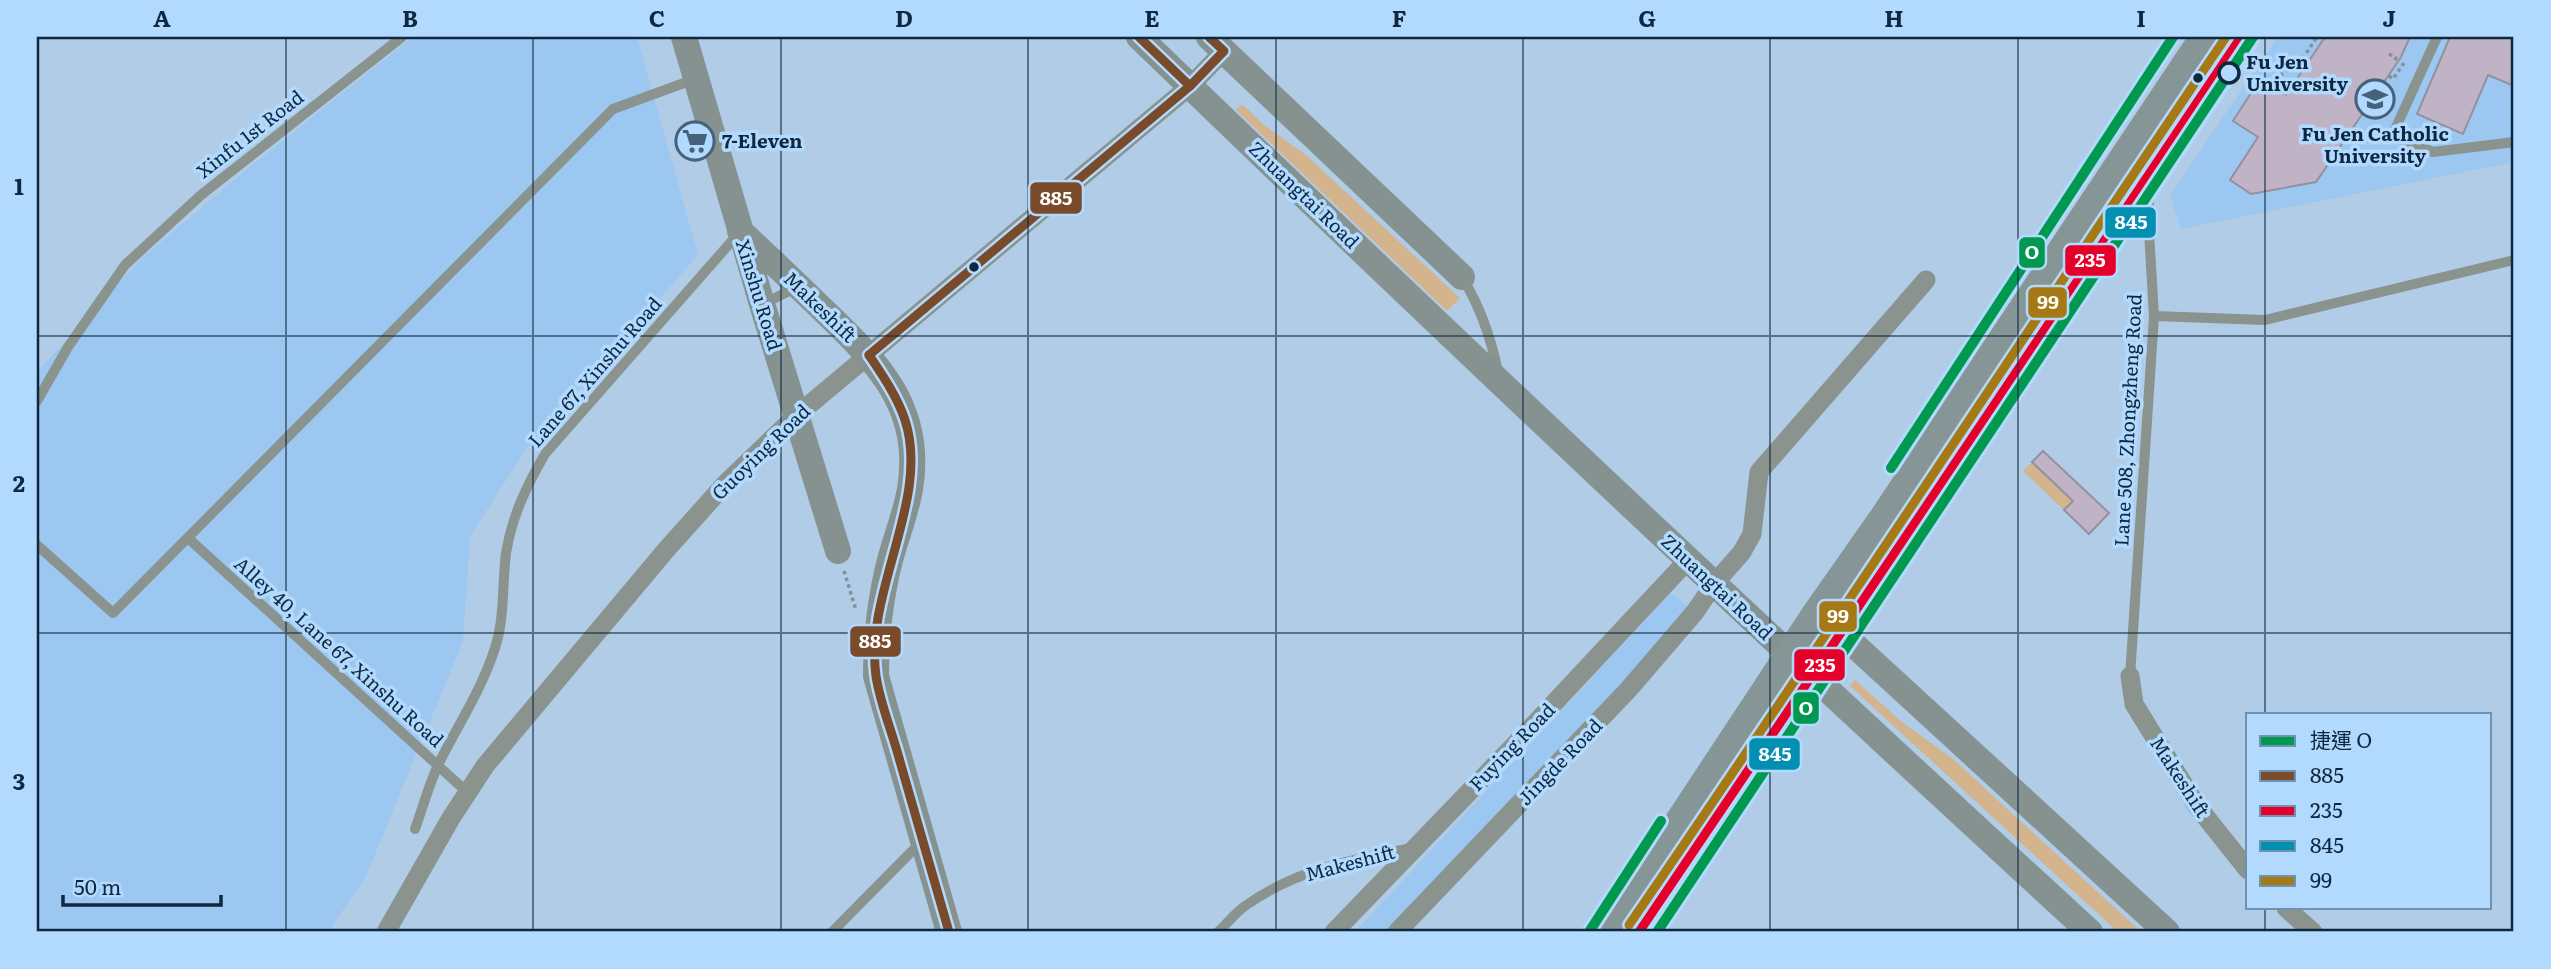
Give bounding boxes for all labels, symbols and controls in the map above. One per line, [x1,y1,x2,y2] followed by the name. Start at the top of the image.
[153,0,171,34] text: A
[402,0,418,34] text: B
[649,0,665,34] text: C
[895,0,913,34] text: D
[1144,0,1160,34] text: E
[1392,0,1407,34] text: F
[1638,0,1656,34] text: G
[1884,0,1904,34] text: H
[2136,0,2146,34] text: I
[2382,0,2396,34] text: J
[2246,47,2348,97] place label: Fu Jen University
[2218,62,2240,84] marker: Fu Jen University
[2191,71,2205,85] unlabelled marker
[2354,78,2396,120] school or university icon: Fu Jen Catholic University
[190,82,309,184] street label: Xinfu 1st Road
[2301,119,2449,169] place label: Fu Jen Catholic University
[674,120,716,162] supermarket icon: 7-Eleven
[722,126,803,154] place label: 7-Eleven
[1243,134,1366,255] street label: Zhuangtai Road
[14,168,24,202] text: 1
[1029,181,1083,215] line badge: 885
[1040,183,1072,211] text: 885
[2104,206,2157,239] line badge: 845
[2115,207,2147,235] text: 845
[730,236,790,354] street label: Xinshu Road
[2018,236,2046,269] line badge: O
[2025,237,2039,265] text: O
[2064,244,2117,277] line badge: 235
[2074,245,2106,273] text: 235
[967,260,981,274] unlabelled marker
[778,264,863,348] street label: Makeshift
[2027,286,2068,319] line badge: 99
[2037,287,2059,315] text: 99
[521,290,668,453] street label: Lane 67, Xinshu Road
[2106,293,2148,547] street label: Lane 508, Zhongzheng Road
[705,397,816,506] street label: Guoying Road
[13,465,25,499] text: 2
[1656,527,1780,646] street label: Zhuangtai Road
[229,549,451,753] street label: Alley 40, Lane 67, Xinshu Road
[1818,600,1858,633] line badge: 99
[1827,601,1849,629] text: 99
[849,625,902,658] line badge: 885
[859,626,891,654] text: 885
[1793,648,1846,682] line badge: 235
[1804,650,1836,678] text: 235
[1792,691,1820,725] line badge: O
[1799,693,1813,721] text: O
[1462,696,1561,797] street label: Fuying Road
[1511,711,1608,811] street label: Jingde Road
[2246,713,2492,909] legend
[2310,723,2372,754] text: 捷運 O
[2144,731,2217,822] street label: Makeshift
[1748,737,1801,771] line badge: 845
[1759,739,1791,767] text: 845
[2310,758,2344,789] text: 885
[13,763,25,797] text: 3
[2310,793,2343,824] text: 235
[2310,828,2344,859] text: 845
[1302,837,1398,887] street label: Makeshift
[2310,863,2332,894] text: 99
[63,864,220,908] scale bar
[74,870,121,901] text: 50 m

